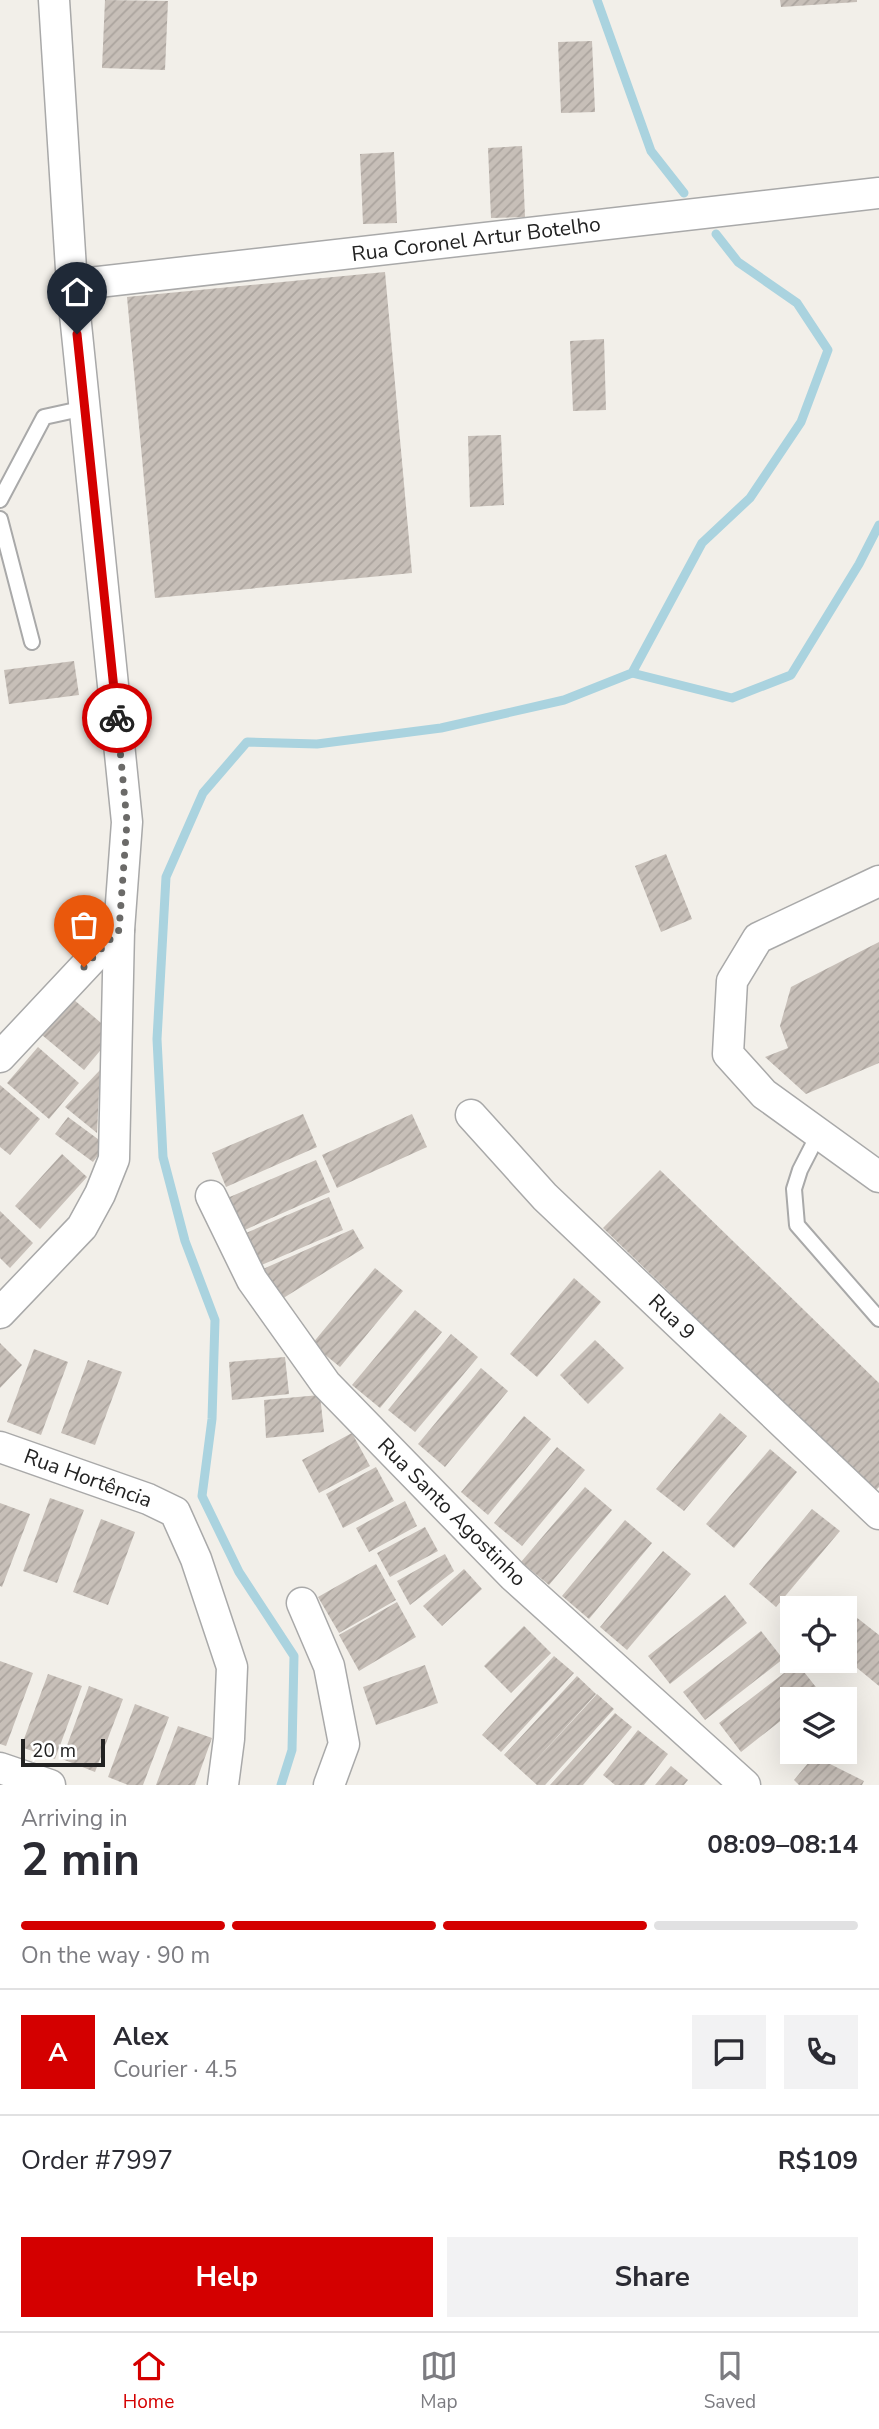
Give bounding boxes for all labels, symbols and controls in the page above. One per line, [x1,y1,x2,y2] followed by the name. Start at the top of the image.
[350,210,602,268] street label: Rua Coronel Artur Botelho
[47,262,107,334] pin
[58,273,96,311] icon: home
[82,683,152,753] courier
[98,699,136,737] icon: bike
[54,895,114,967] pin
[65,906,103,944] icon: bag
[643,1288,701,1346] street label: Rua 9
[372,1432,532,1592] street label: Rua Santo Agostinho
[20,1442,156,1514] street label: Rua Hortência
[780,1596,857,1764] map controls
[780,1596,857,1673] button: locate
[780,1687,857,1764] button: layers
[21,1736,105,1768] scale bar
[32,1738,76,1764] text: 20 m
[21,1803,128,1834] text: Arriving in
[707,1827,858,1862] text: 08:09–08:14
[21,1828,140,1891] text: 2 min
[21,1940,210,1971] text: On the way · 90 m
[692,2015,766,2089] button: chat
[784,2015,858,2089] button: phone
[113,2019,169,2054] text: Alex
[48,2035,68,2070] text: A
[113,2054,237,2085] text: Courier · 4.5
[21,2143,173,2178] text: Order #7997
[778,2143,858,2178] text: R$109
[21,2237,433,2317] button: Help
[447,2237,858,2317] button: Share
[123,2347,174,2415] tab: Home
[420,2347,458,2415] tab: Map
[704,2347,756,2415] tab: Saved

